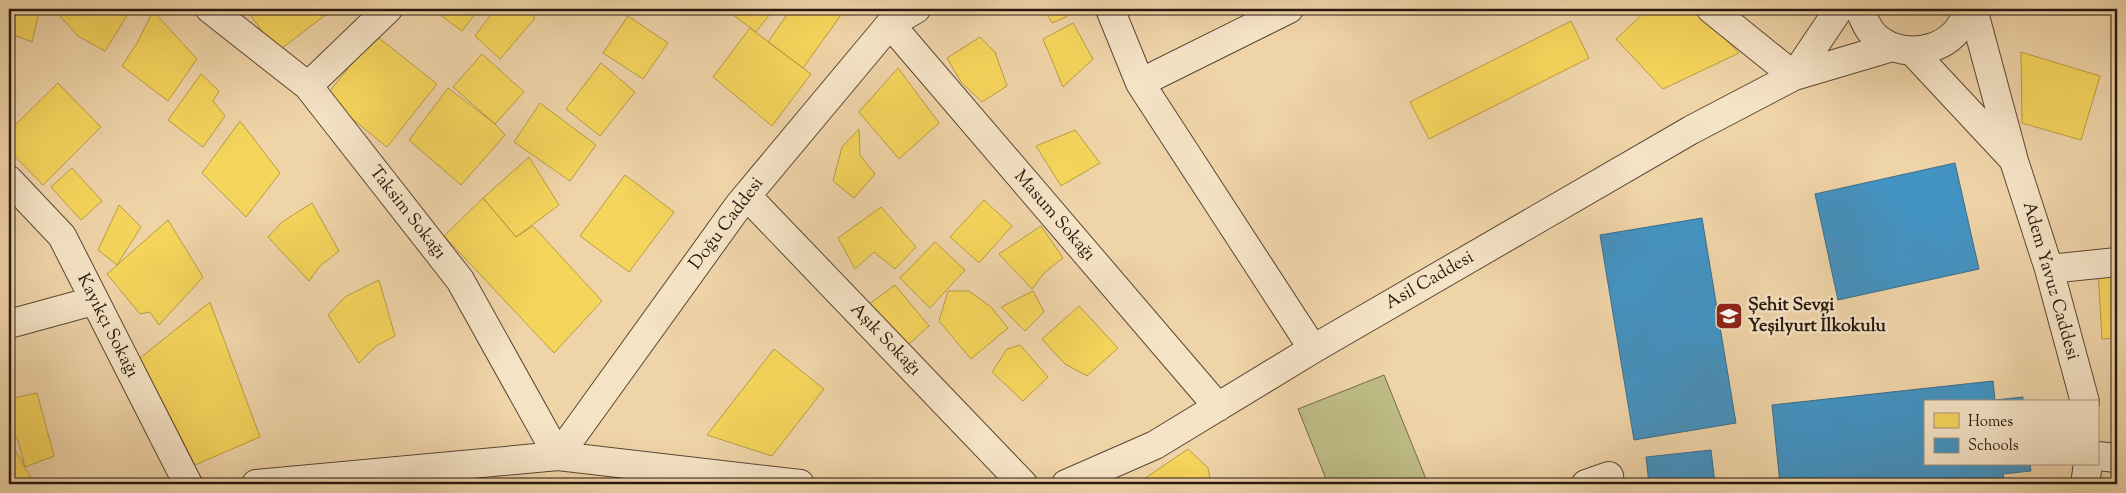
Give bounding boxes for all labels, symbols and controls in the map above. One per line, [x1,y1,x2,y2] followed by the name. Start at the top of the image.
[362,161,452,265] street label: Taksim Sokağı
[1007,165,1101,267] street label: Masum Sokağı
[684,172,770,276] street label: Doğu Caddesi
[2015,199,2085,363] street label: Adem Yavuz Caddesi
[1381,245,1479,317] street label: Asil Caddesi
[70,269,144,383] street label: Kayıkçı Sokağı
[1748,293,1887,340] place label: Şehit Sevgi Yeşilyurt İlkokulu
[843,298,927,382] street label: Aşık Sokağı
[1714,301,1744,331] school or university icon: Şehit Sevgi Yeşilyurt İlkokulu
[1924,400,2098,466] legend
[1968,412,2013,433] text: Homes
[1968,436,2019,457] text: Schools

